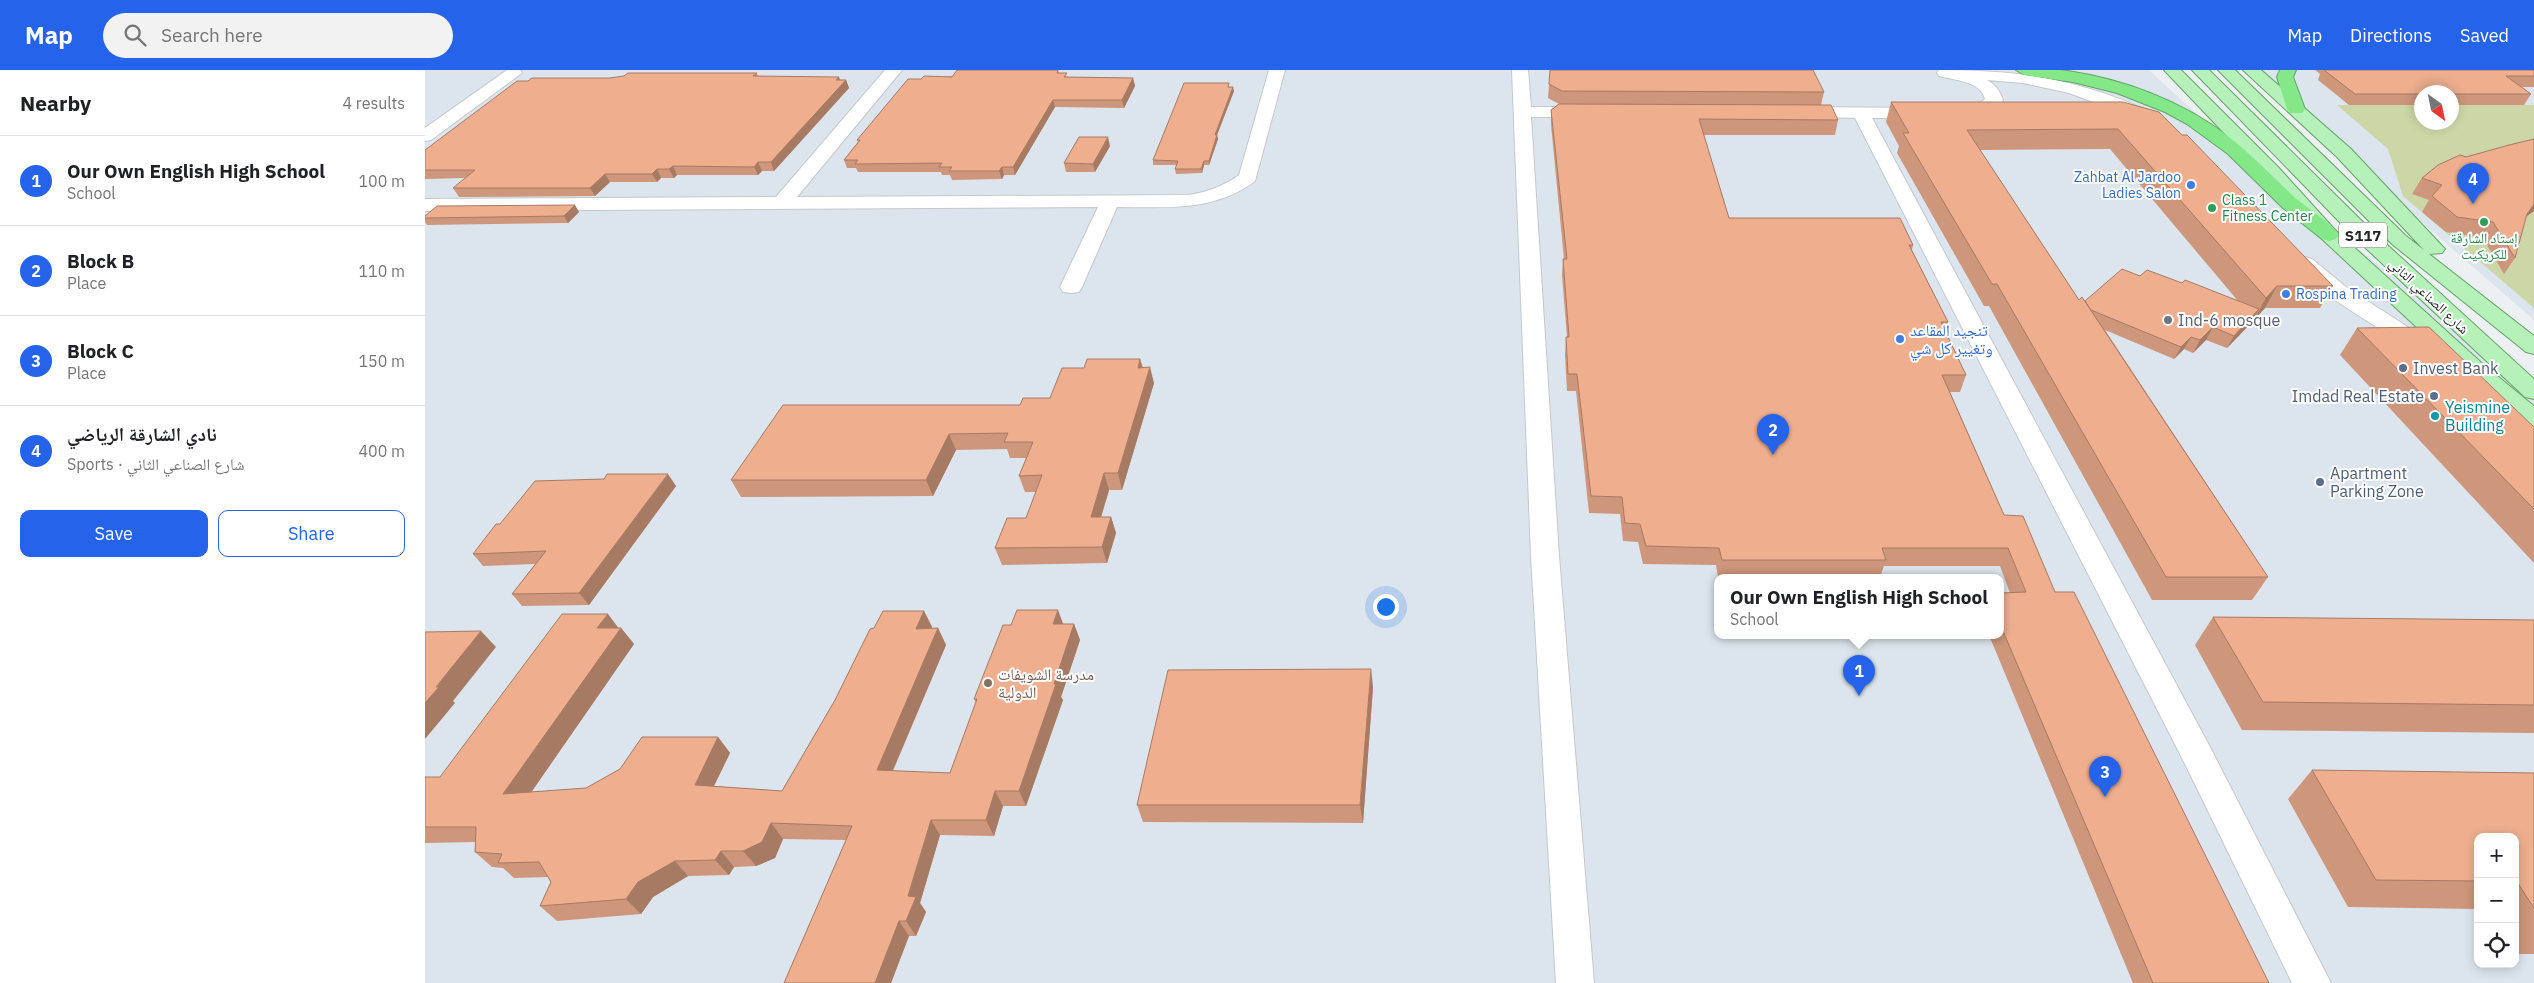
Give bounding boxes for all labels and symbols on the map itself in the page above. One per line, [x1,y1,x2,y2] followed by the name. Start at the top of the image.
[2414,85,2459,130] north arrow
[2457,163,2489,204] pin: 4
[2074,168,2181,202] place label: Zahbat Al Jardoo Ladies Salon
[2185,179,2197,191] marker: Zahbat Al Jardoo Ladies Salon
[2222,191,2313,225] place label: Class 1 Fitness Center
[2206,202,2218,214] marker: Class 1 Fitness Center
[2478,216,2490,228] marker: إستاد الشارقة للكريكيت
[2339,222,2387,248] road number: S117
[2451,229,2517,263] place label: إستاد الشارقة للكريكيت
[2383,254,2473,340] street label: شارع الصناعي الثاني
[2296,285,2397,303] place label: Rospina Trading
[2280,288,2292,300] marker: Rospina Trading
[2178,310,2281,330] place label: Ind-6 mosque
[2162,314,2174,326] marker: Ind-6 mosque
[1910,320,1993,361] place label: تنجيد المقاعد وتغيير كل شي
[1894,333,1906,345] marker: تنجيد المقاعد وتغيير كل شي
[2413,358,2499,378] place label: Invest Bank
[2397,362,2409,374] marker: Invest Bank
[2292,386,2424,406] place label: Imdad Real Estate
[2428,390,2440,402] marker: Imdad Real Estate
[2445,397,2510,435] place label: Yeismine Building
[2429,410,2441,422] marker: Yeismine Building
[1757,414,1789,455] pin: 2
[2330,463,2424,501] place label: Apartment Parking Zone
[2314,476,2326,488] marker: Apartment Parking Zone
[1373,594,1399,620] your location
[1843,655,1875,696] pin: 1
[998,664,1094,702] place label: مدرسة الشويفات الدولية
[982,677,994,689] marker: مدرسة الشويفات الدولية
[2089,756,2121,797] pin: 3

